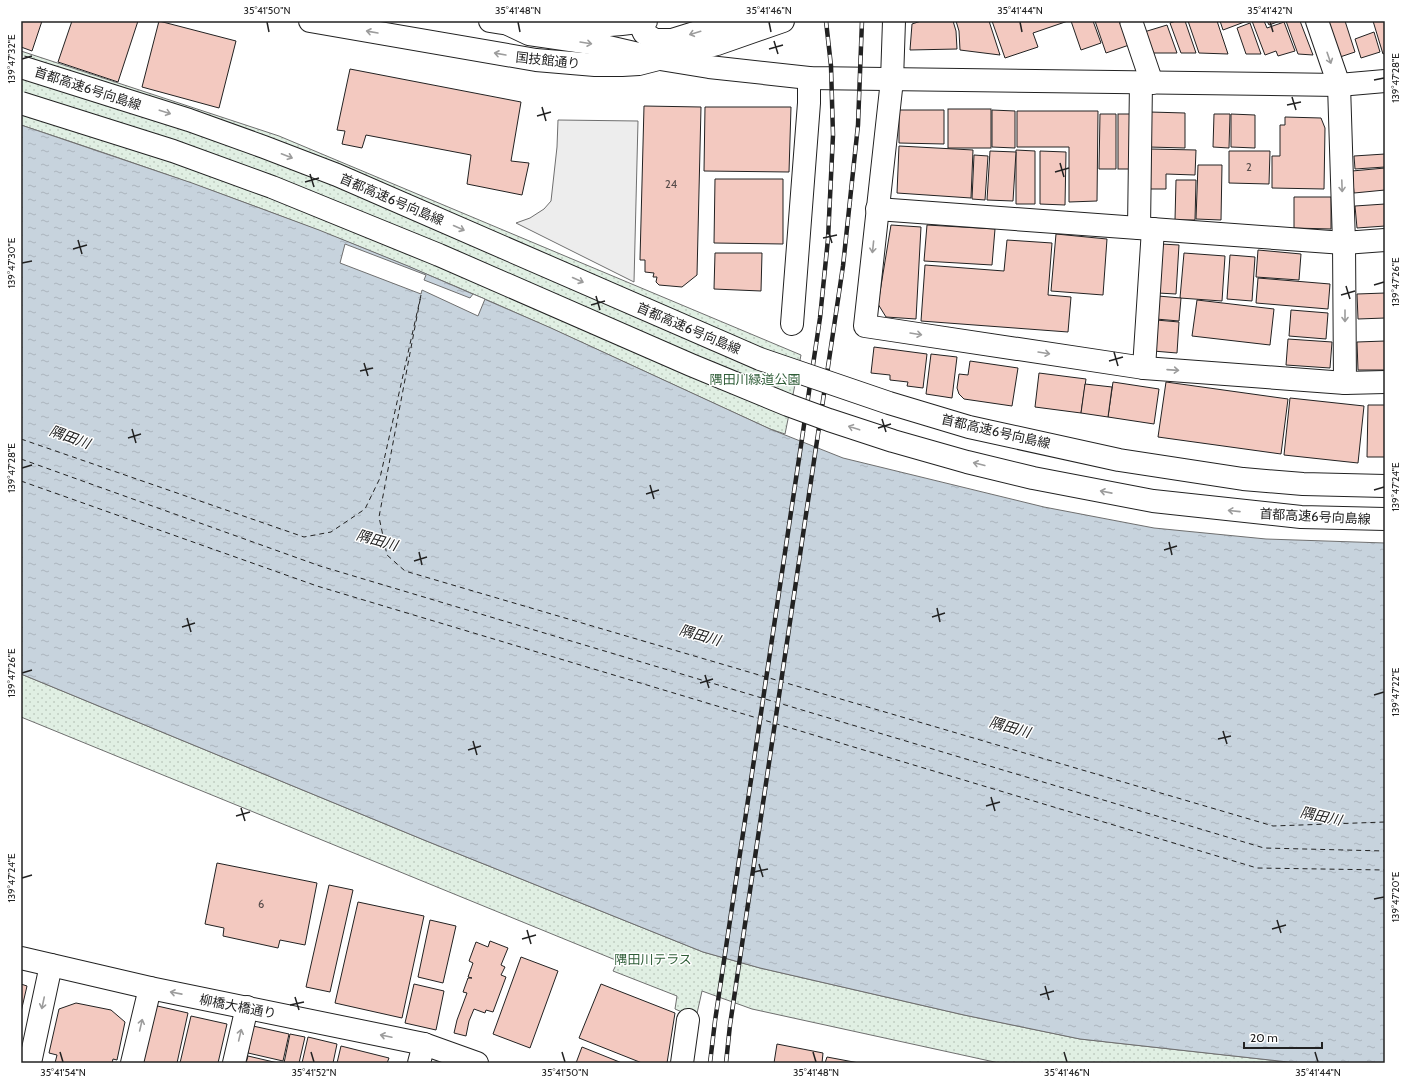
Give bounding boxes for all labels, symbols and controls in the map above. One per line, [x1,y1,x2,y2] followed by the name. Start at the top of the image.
[244,4,290,17] text: 35°41'50"N
[495,4,541,17] text: 35°41'48"N
[746,4,792,17] text: 35°41'46"N
[997,4,1043,17] text: 35°41'44"N
[1247,4,1293,17] text: 35°41'42"N
[366,27,379,35] one-way arrow
[688,30,701,37] one-way arrow
[5,34,18,83] text: 139°47'32"E
[579,39,592,47] one-way arrow
[494,49,507,57] one-way arrow
[515,49,581,71] street label: 国技館通り
[1326,51,1333,64] one-way arrow
[1389,53,1402,103] text: 139°47'28"E
[33,63,143,113] street label: 首都高速6号向島線
[159,109,171,117] one-way arrow
[281,152,293,160] one-way arrow
[1246,160,1252,174] house number: 2
[338,170,446,228] street label: 首都高速6号向島線
[665,177,678,191] house number: 24
[1339,179,1346,192] one-way arrow
[452,225,464,232] one-way arrow
[5,237,18,288] text: 139°47'30"E
[870,240,877,253] one-way arrow
[1389,257,1402,307] text: 139°47'26"E
[571,277,583,284] one-way arrow
[635,299,743,357] street label: 首都高速6号向島線
[1341,309,1349,322] one-way arrow
[909,330,922,338] one-way arrow
[1037,349,1050,357] one-way arrow
[1166,366,1179,373] one-way arrow
[709,371,801,387] park label: 隅田川緑道公園
[940,411,1052,451] street label: 首都高速6号向島線
[47,421,95,453] water label: 隅田川
[848,424,861,431] one-way arrow
[5,443,18,493] text: 139°47'28"E
[973,460,986,468] one-way arrow
[1389,462,1402,512] text: 139°47'24"E
[1100,488,1113,496] one-way arrow
[1259,505,1371,527] street label: 首都高速6号向島線
[1228,507,1241,514] one-way arrow
[354,526,402,555] water label: 隅田川
[677,621,725,650] water label: 隅田川
[5,648,18,698] text: 139°47'26"E
[1389,667,1402,716] text: 139°47'22"E
[987,713,1035,742] water label: 隅田川
[1299,803,1345,830] water label: 隅田川
[5,853,18,903] text: 139°47'24"E
[1389,871,1402,922] text: 139°47'20"E
[258,897,264,911] house number: 6
[614,951,692,967] park label: 隅田川テラス
[170,989,183,997] one-way arrow
[198,991,278,1021] street label: 柳橋大橋通り
[39,996,47,1009] one-way arrow
[137,1019,145,1032] one-way arrow
[1244,1024,1322,1050] scale bar
[237,1029,245,1042] one-way arrow
[1250,1030,1278,1045] text: 20 m
[379,1032,392,1040] one-way arrow
[40,1066,86,1079] text: 35°41'54"N
[291,1066,337,1079] text: 35°41'52"N
[542,1066,588,1079] text: 35°41'50"N
[793,1066,839,1079] text: 35°41'48"N
[1044,1066,1090,1079] text: 35°41'46"N
[1295,1066,1341,1079] text: 35°41'44"N

